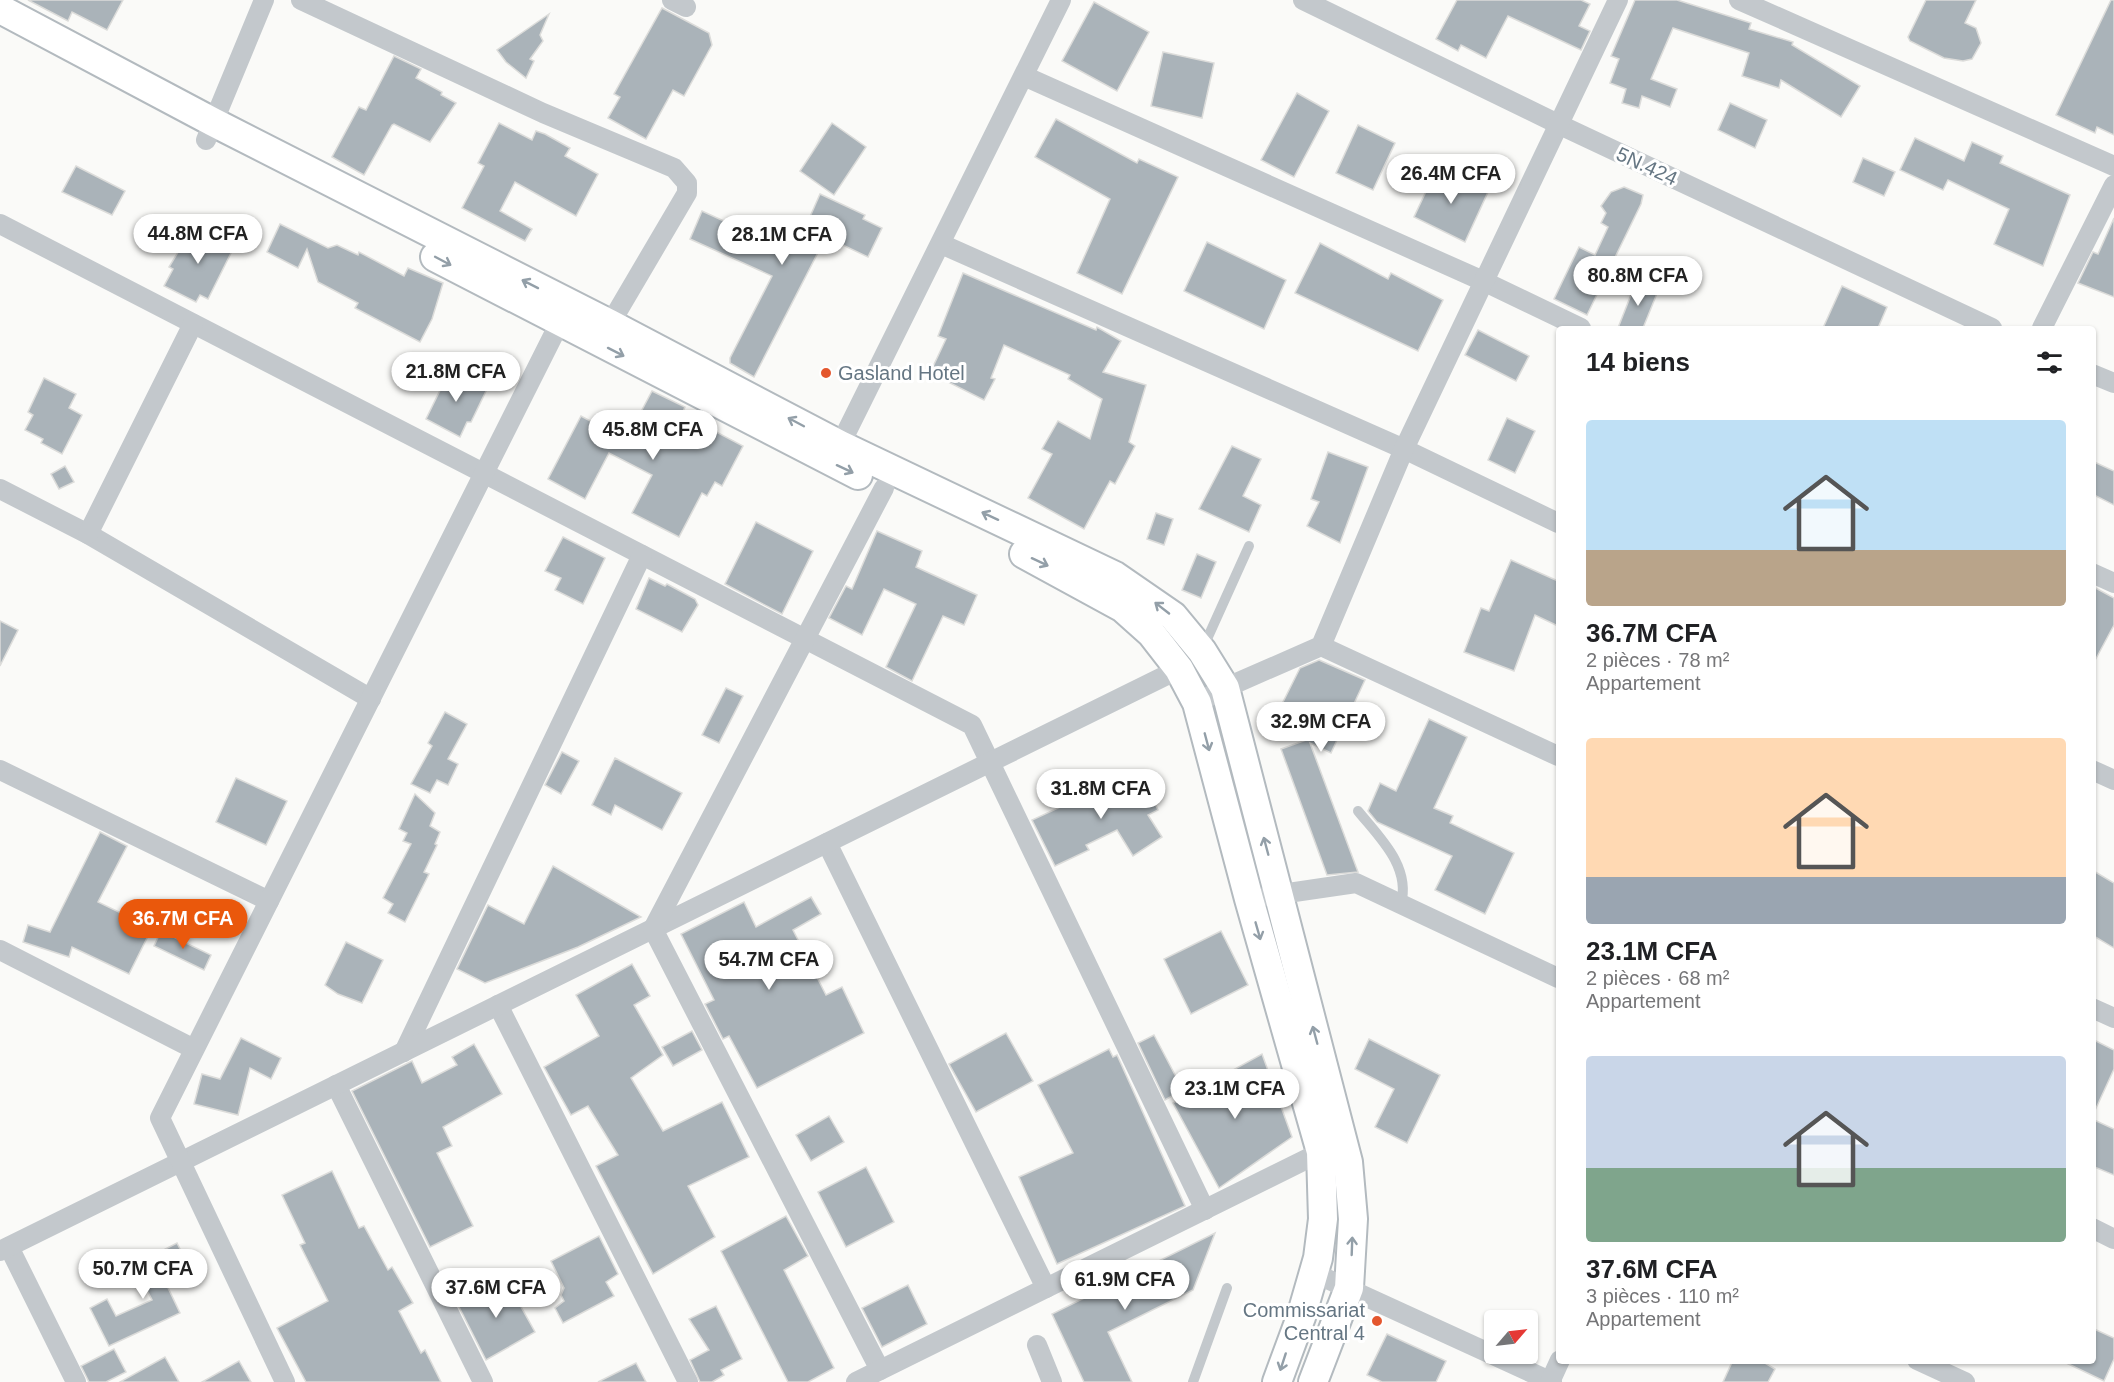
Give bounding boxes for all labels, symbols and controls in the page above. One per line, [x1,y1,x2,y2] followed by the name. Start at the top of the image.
[1613,142,1681,190] street label: 5N.424
[1382,154,1520,205] pin: 26.4M CFA
[1400,162,1502,184] text: 26.4M CFA
[129,214,267,265] pin: 44.8M CFA
[713,215,851,266] pin: 28.1M CFA
[147,222,249,244] text: 44.8M CFA
[731,223,833,245] text: 28.1M CFA
[434,255,451,267] one-way arrow
[1569,256,1707,307] pin: 80.8M CFA
[1587,264,1689,286] text: 80.8M CFA
[521,277,539,289] one-way arrow
[2033,346,2066,379] icon: filters
[606,347,624,358] one-way arrow
[1586,347,1690,377] text: 14 biens
[387,352,525,403] pin: 21.8M CFA
[405,360,507,382] text: 21.8M CFA
[838,362,965,384] place label: Gasland Hotel
[819,366,833,380] marker: Gasland Hotel
[584,410,722,461] pin: 45.8M CFA
[788,416,806,427] one-way arrow
[602,418,704,440] text: 45.8M CFA
[1772,459,1880,567] icon: home
[836,464,854,476] one-way arrow
[982,510,1000,522] one-way arrow
[1031,557,1049,569] one-way arrow
[1154,602,1170,615] one-way arrow
[1586,618,1718,648] text: 36.7M CFA
[1586,649,1729,671] text: 2 pièces · 78 m²
[1586,672,1701,694] text: Appartement
[1252,702,1390,753] pin: 32.9M CFA
[1270,710,1372,732] text: 32.9M CFA
[1202,732,1213,751] one-way arrow
[1032,769,1170,820] pin: 31.8M CFA
[1050,777,1152,799] text: 31.8M CFA
[1772,777,1880,885] icon: home
[1260,837,1271,856] one-way arrow
[114,899,252,950] pin: 36.7M CFA
[132,907,234,929] text: 36.7M CFA
[1253,921,1264,940] one-way arrow
[1586,936,1718,966] text: 23.1M CFA
[700,940,838,991] pin: 54.7M CFA
[718,948,820,970] text: 54.7M CFA
[1586,967,1729,989] text: 2 pièces · 68 m²
[1586,990,1701,1012] text: Appartement
[1309,1026,1320,1045] one-way arrow
[1166,1069,1304,1120] pin: 23.1M CFA
[1184,1077,1286,1099] text: 23.1M CFA
[1772,1095,1880,1203] icon: home
[1346,1237,1357,1257] one-way arrow
[74,1249,212,1300] pin: 50.7M CFA
[1586,1254,1718,1284] text: 37.6M CFA
[92,1257,194,1279] text: 50.7M CFA
[1056,1260,1194,1311] pin: 61.9M CFA
[427,1268,565,1319] pin: 37.6M CFA
[1074,1268,1176,1290] text: 61.9M CFA
[445,1276,547,1298] text: 37.6M CFA
[1586,1285,1739,1307] text: 3 pièces · 110 m²
[1243,1299,1365,1344] place label: Commissariat Central 4
[1586,1308,1701,1330] text: Appartement
[1484,1310,1538,1364] north arrow
[1484,1310,1538,1364] map controls
[1370,1314,1384,1328] marker: Commissariat Central 4
[1277,1352,1288,1371] one-way arrow

